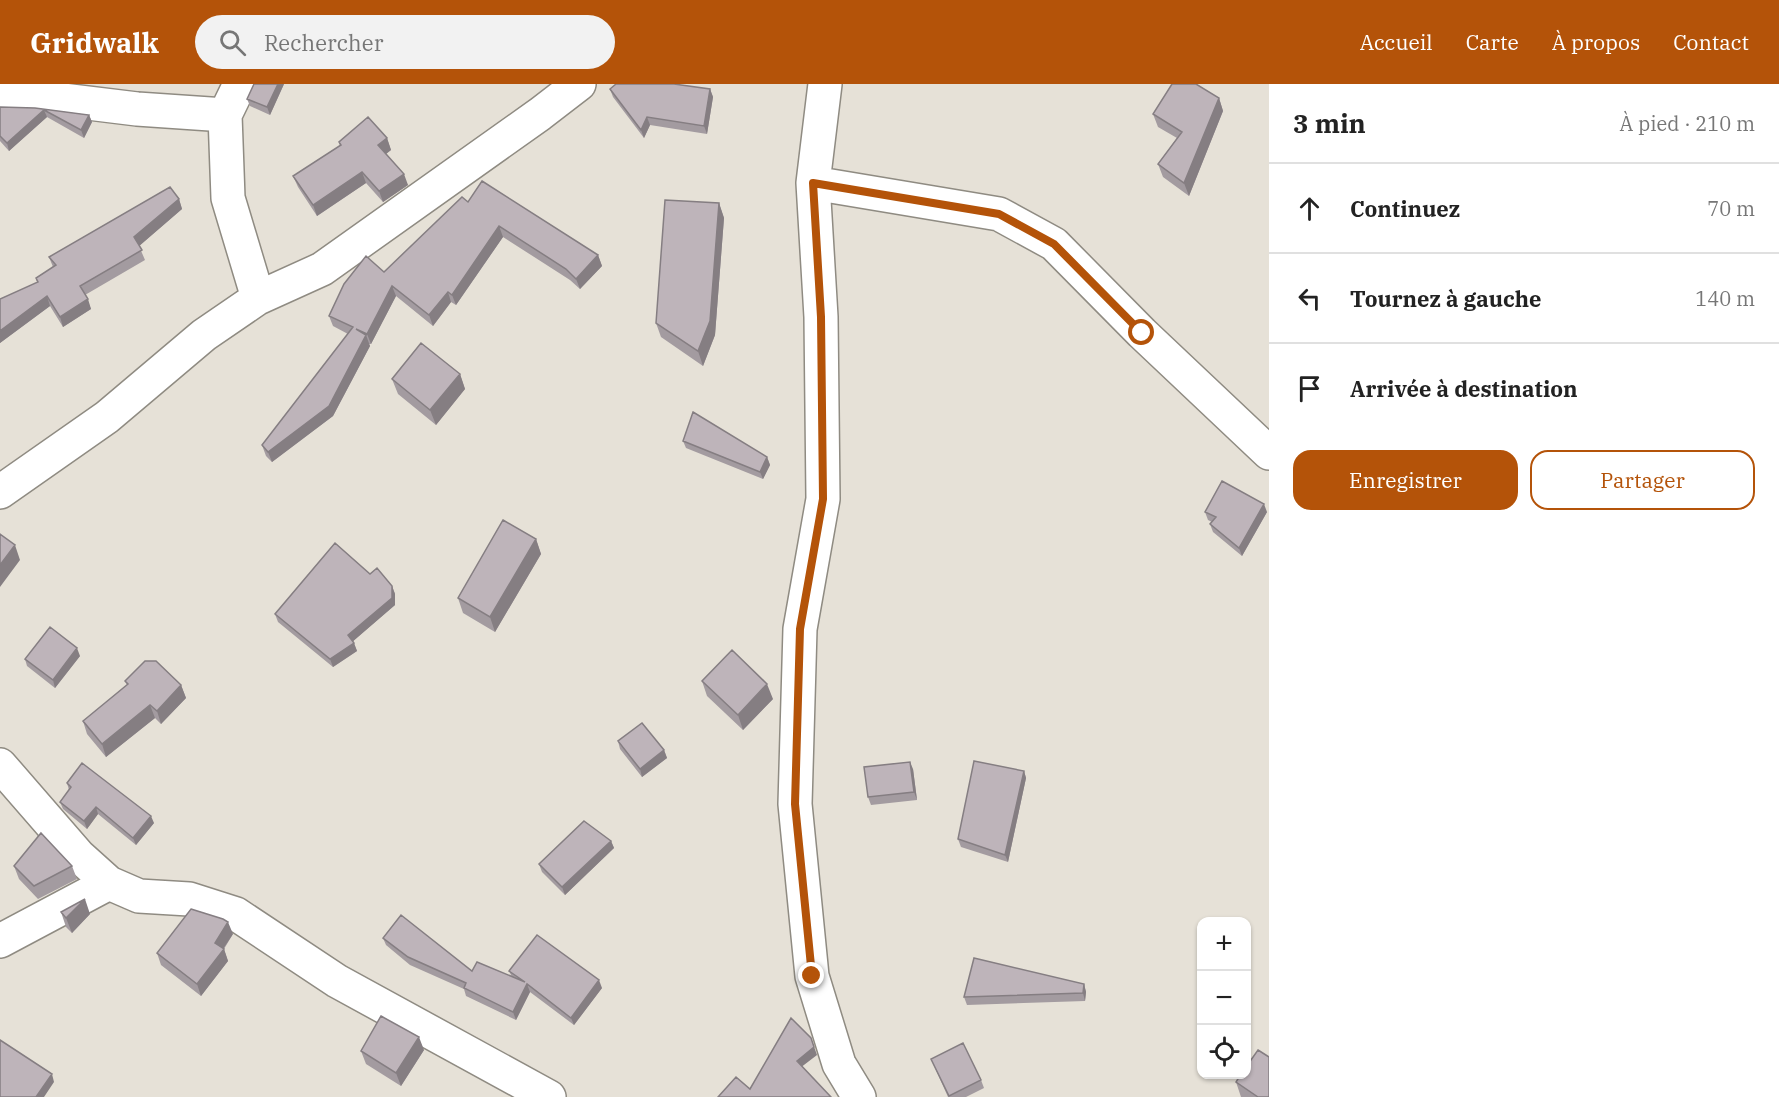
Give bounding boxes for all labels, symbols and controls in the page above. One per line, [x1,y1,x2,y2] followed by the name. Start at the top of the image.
[195,15,615,69] search box
[30,24,159,61] text: Gridwalk
[216,26,249,59] icon: search
[264,28,383,57] text: Rechercher
[1360,28,1433,56] text: Accueil
[1466,28,1519,56] text: Carte
[1552,28,1640,56] text: À propos
[1673,28,1749,56] text: Contact
[1293,106,1366,140] text: 3 min
[1620,110,1755,137] text: À pied · 210 m
[1293,192,1326,225] icon: ahead
[1350,194,1460,223] text: Continuez
[1707,195,1755,222] text: 70 m
[1293,282,1326,315] icon: left
[1350,284,1541,313] text: Tournez à gauche
[1695,285,1755,312] text: 140 m
[1128,319,1154,345] route start
[1293,372,1326,405] icon: arrive
[1350,374,1578,403] text: Arrivée à destination
[1293,450,1518,510] button: Enregistrer
[1530,450,1755,510] button: Partager
[1197,917,1251,1079] map controls
[1197,917,1251,971] button: +
[798,962,824,988] route end
[1197,971,1251,1025] button: −
[1197,1025,1251,1079] button: locate

